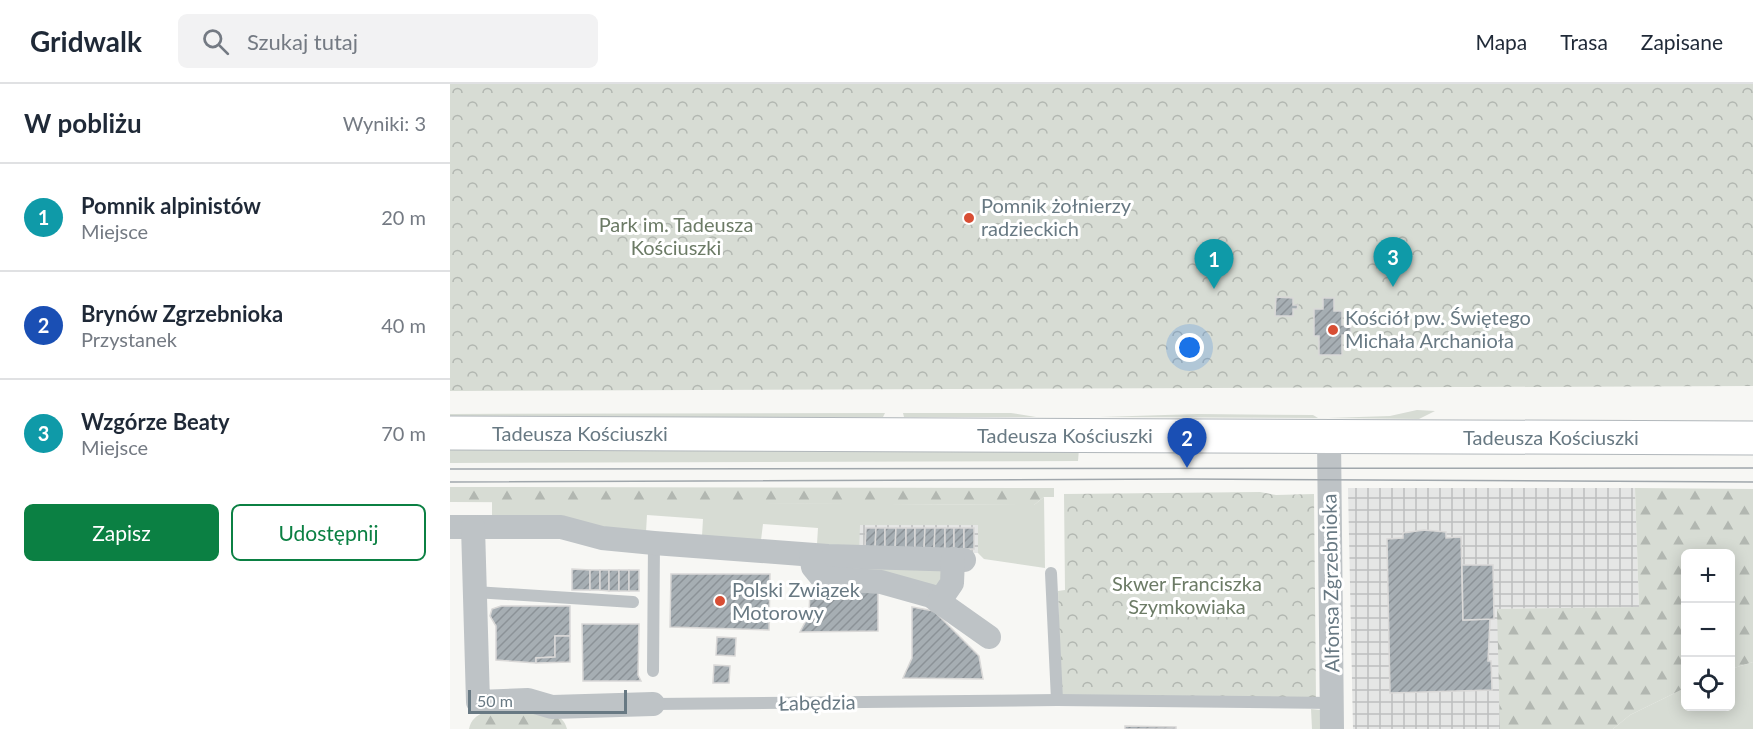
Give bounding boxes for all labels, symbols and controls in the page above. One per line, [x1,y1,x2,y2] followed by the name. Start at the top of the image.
[178,14,598,68] search box
[30,24,142,58] text: Gridwalk
[199,25,232,58] icon: search
[247,28,358,55] text: Szukaj tutaj
[1475,29,1527,54] text: Mapa
[1560,29,1608,54] text: Trasa
[1641,29,1723,54] text: Zapisane
[24,107,142,139] text: W pobliżu
[343,111,426,135] text: Wyniki: 3
[81,192,261,219] text: Pomnik alpinistów
[981,193,1132,240] place label: Pomnik żołnierzy radzieckich
[38,205,49,229] text: 1
[381,205,426,229] text: 20 m
[962,211,976,225] marker: Pomnik żołnierzy radzieckich
[599,212,753,259] park label: Park im. Tadeusza Kościuszki
[81,219,148,243] text: Miejsce
[1374,238,1412,287] pin: 3
[1194,240,1233,289] pin: 1
[81,300,283,327] text: Brynów Zgrzebnioka
[1345,305,1531,352] place label: Kościół pw. Świętego Michała Archanioła
[38,313,49,337] text: 2
[381,313,426,337] text: 40 m
[1326,323,1340,337] marker: Kościół pw. Świętego Michała Archanioła
[81,327,177,351] text: Przystanek
[1175,333,1204,362] your location
[81,408,230,435] text: Wzgórze Beaty
[1168,418,1206,468] pin: 2
[38,421,49,445] text: 3
[381,421,426,445] text: 70 m
[492,421,668,445] street label: Tadeusza Kościuszki
[977,423,1153,447] street label: Tadeusza Kościuszki
[1463,425,1639,449] street label: Tadeusza Kościuszki
[81,435,148,459] text: Miejsce
[1316,494,1344,673] street label: Alfonsa Zgrzebnioka
[24,504,219,561] button: Zapisz
[231,504,426,561] button: Udostępnij
[1681,549,1735,711] map controls
[1681,549,1735,603] button: +
[1112,571,1262,618] park label: Skwer Franciszka Szymkowiaka
[732,577,861,624] place label: Polski Związek Motorowy
[713,594,727,608] marker: Polski Związek Motorowy
[1681,603,1735,657] button: −
[1681,657,1735,711] button: locate
[468,687,627,714] scale bar
[778,689,856,715] street label: Łabędzia
[477,691,513,710] text: 50 m

